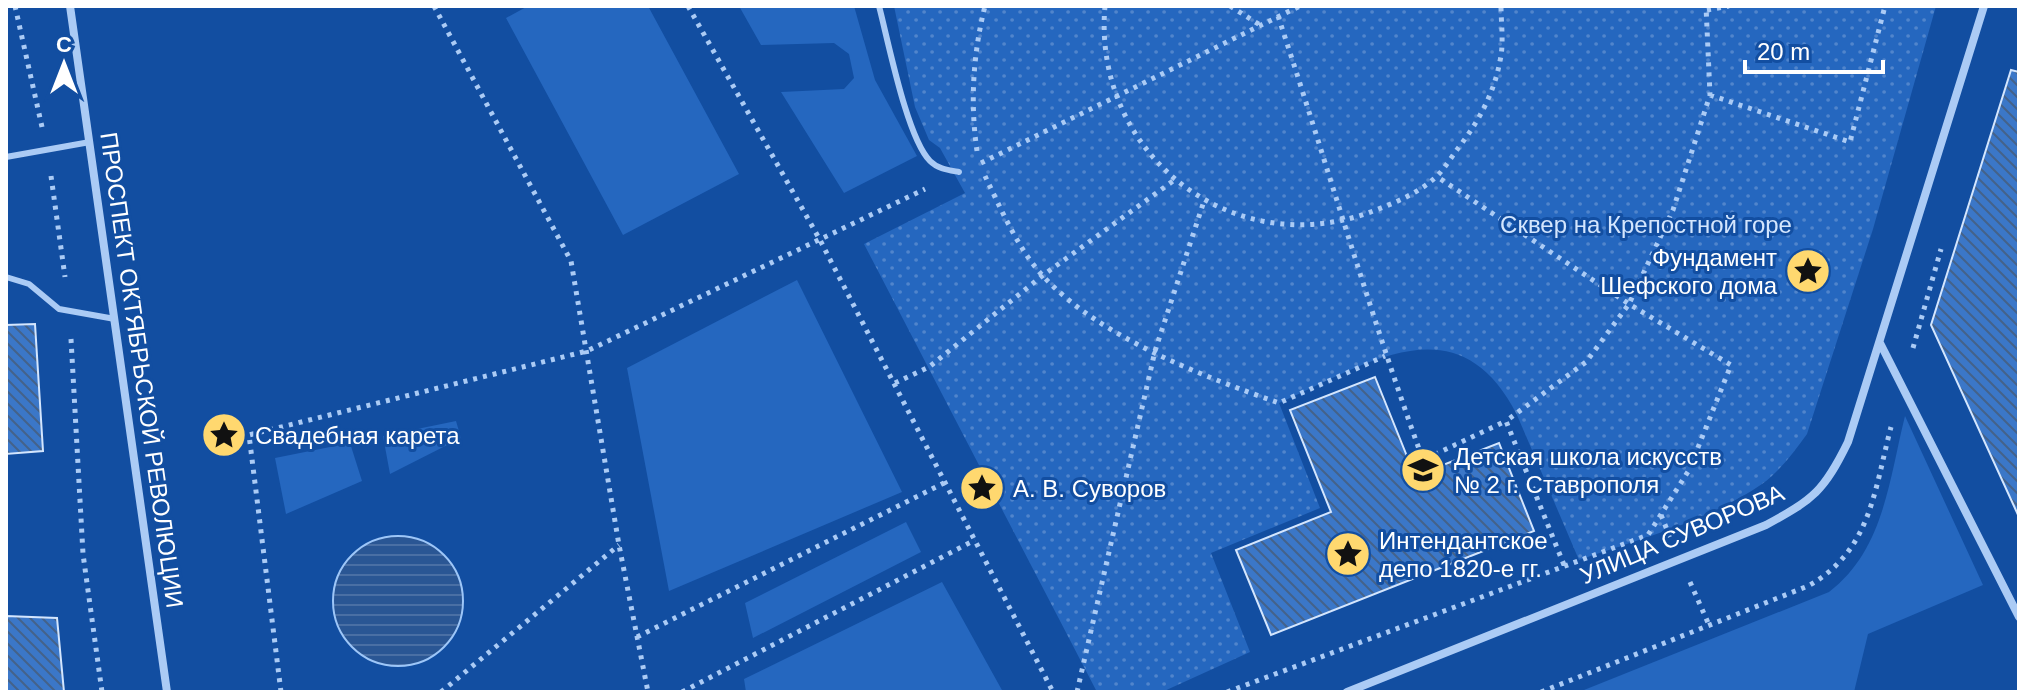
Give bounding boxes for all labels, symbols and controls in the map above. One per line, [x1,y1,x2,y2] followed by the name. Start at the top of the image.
[24,24,104,104] north arrow
[1745,24,1883,74] scale bar
[56,32,72,57] text: С
[1757,38,1810,65] text: 20 m
[95,131,189,609] street label: ПРОСПЕКТ ОКТЯБРЬСКОЙ РЕВОЛЮЦИИ
[1500,211,1792,238] park label: Сквер на Крепостной горе
[1600,244,1778,299] place label: Фундамент Шефского дома
[1784,247,1832,295] place icon: Фундамент Шефского дома
[200,411,248,459] place icon: Свадебная карета
[255,422,460,449] place label: Свадебная карета
[1454,443,1722,498] place label: Детская школа искусств № 2 г. Ставрополя
[1399,446,1447,494] school or university icon: Детская школа искусств № 2 г. Ставрополя
[958,464,1006,512] place icon: А. В. Суворов
[1013,475,1166,502] place label: А. В. Суворов
[1576,479,1788,589] street label: УЛИЦА СУВОРОВА
[1379,527,1548,582] place label: Интендантское депо 1820-е гг.
[1324,530,1372,578] place icon: Интендантское депо 1820-е гг.

